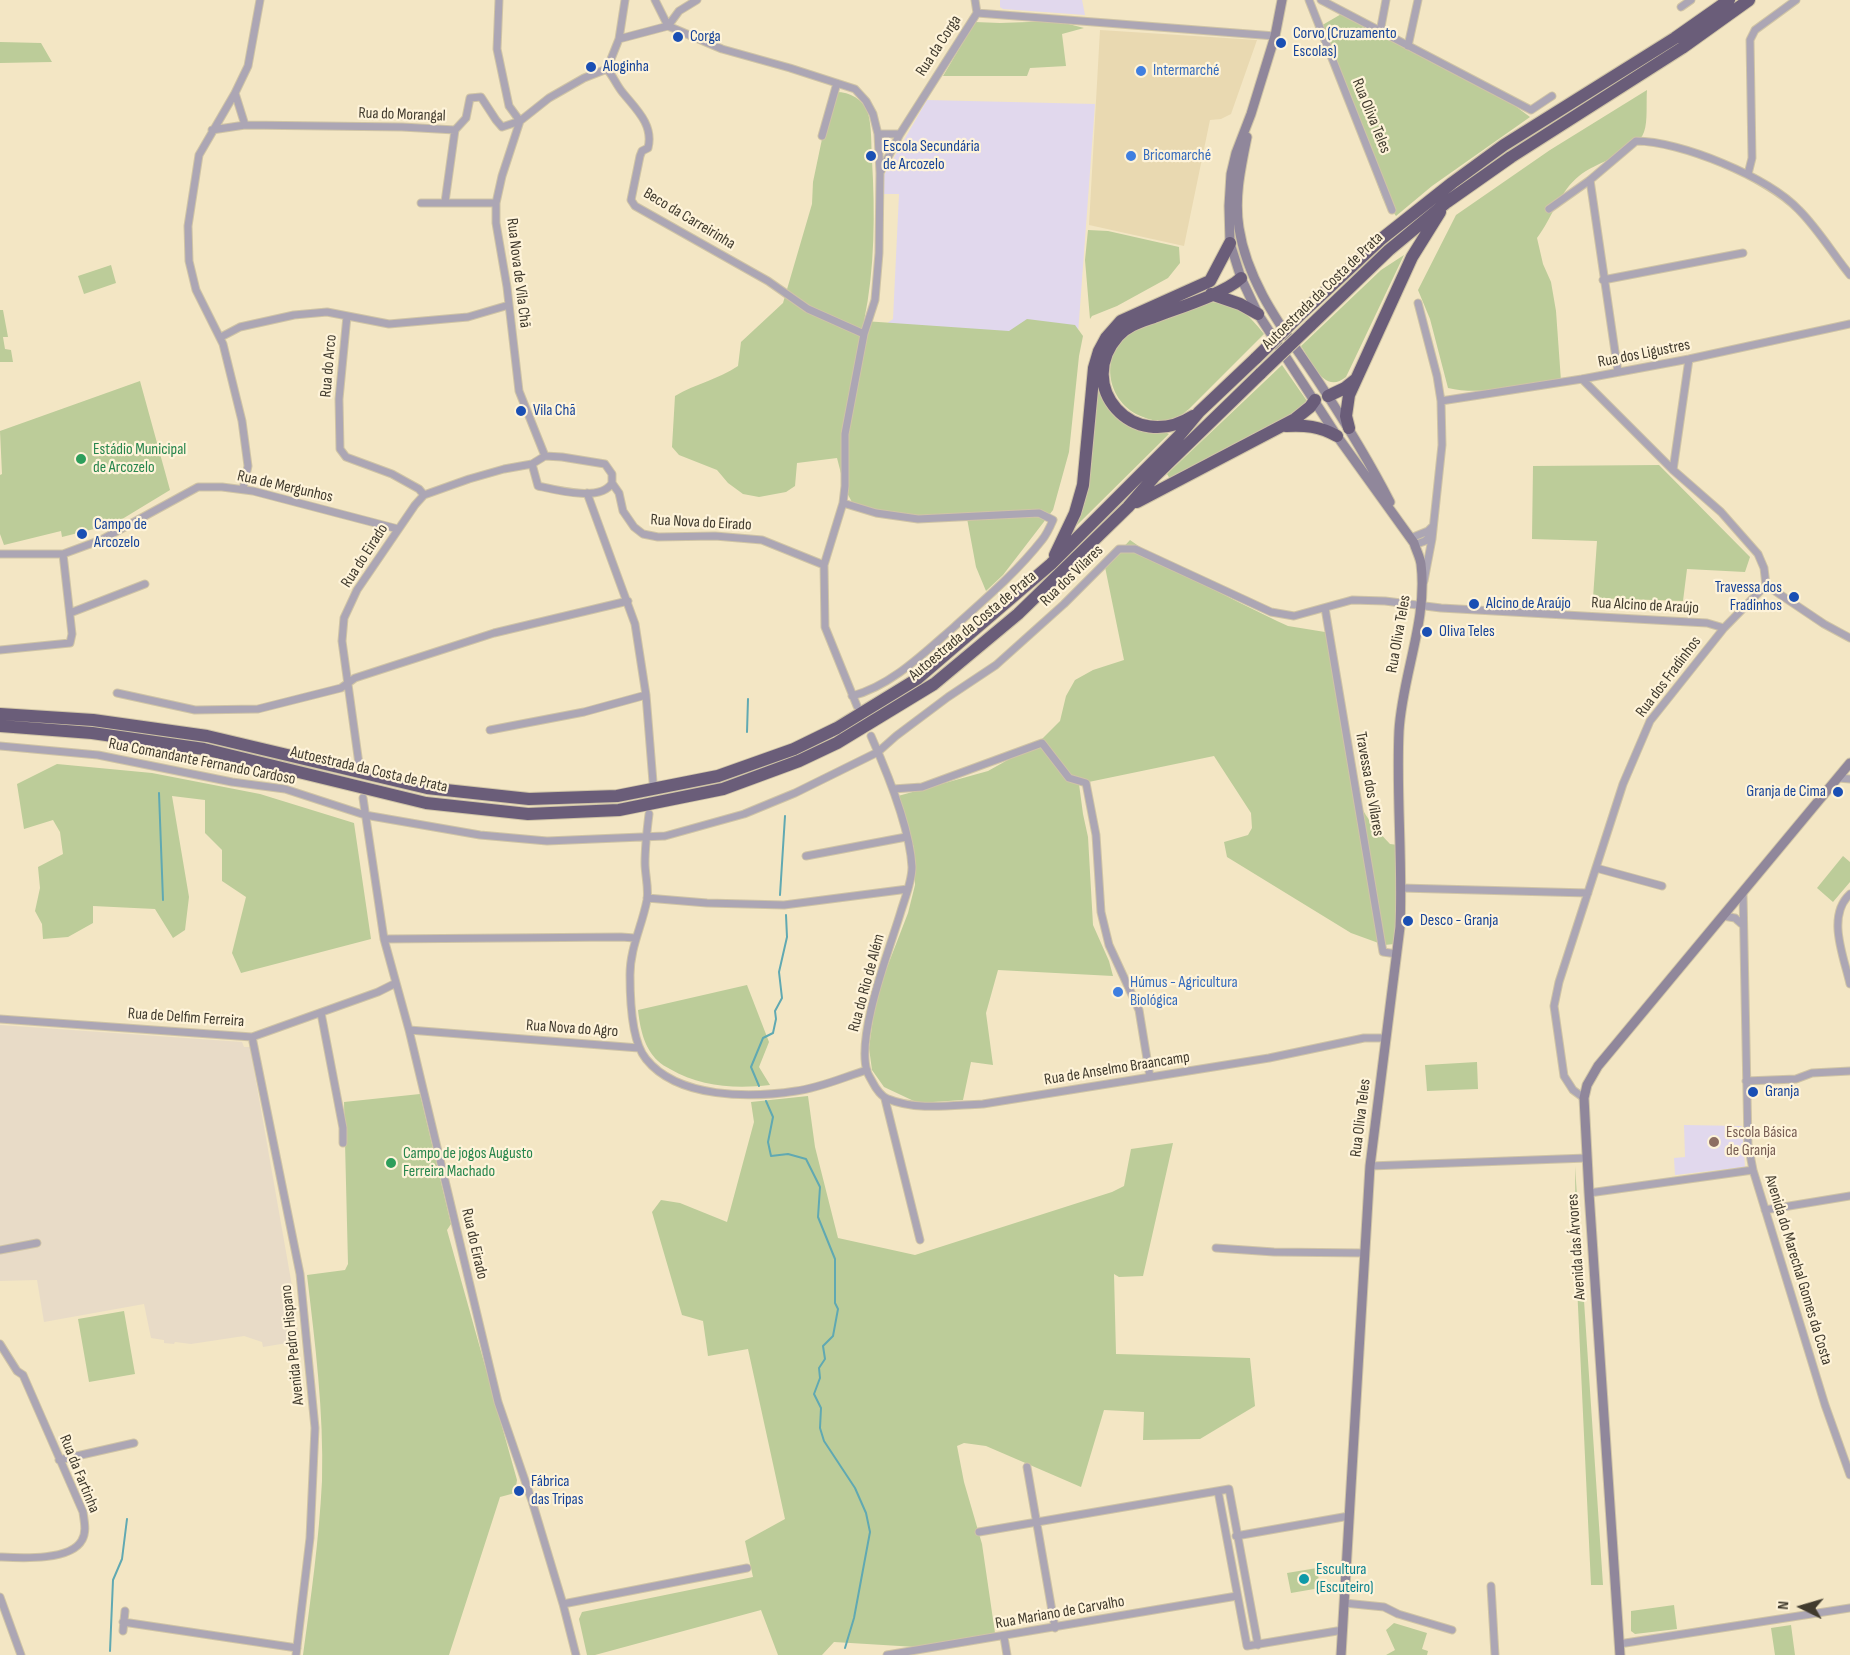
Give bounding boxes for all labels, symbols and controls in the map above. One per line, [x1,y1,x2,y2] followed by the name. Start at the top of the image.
[912,12,966,80] street label: Rua da Corga
[1293,24,1397,62] place label: Corvo (Cruzamento Escolas)
[690,27,721,47] place label: Corga
[671,30,685,44] marker: Corga
[1274,36,1288,50] marker: Corvo (Cruzamento Escolas)
[603,57,649,77] place label: Aloginha
[584,60,598,74] marker: Aloginha
[1153,61,1219,81] place label: Intermarché
[1134,64,1148,78] marker: Intermarché
[1347,76,1395,156] street label: Rua Oliva Teles
[358,104,446,126] street label: Rua do Morangal
[883,137,980,175] place label: Escola Secundária de Arcozelo
[1143,146,1211,166] place label: Bricomarché
[864,149,878,163] marker: Escola Secundária de Arcozelo
[1124,149,1138,163] marker: Bricomarché
[640,184,738,254] street label: Beco da Carreirinha
[502,217,534,329] street label: Rua Nova de Vila Chã
[1259,228,1387,354] street label: Autoestrada da Costa de Prata
[317,334,341,398] street label: Rua do Arco
[1596,336,1692,372] street label: Rua dos Ligustres
[533,401,576,421] place label: Vila Chã
[514,404,528,418] marker: Vila Chã
[93,440,186,478] place label: Estádio Municipal de Arcozelo
[74,452,88,466] marker: Estádio Municipal de Arcozelo
[235,467,335,507] street label: Rua de Mergunhos
[650,511,752,535] street label: Rua Nova do Eirado
[94,515,147,553] place label: Campo de Arcozelo
[337,521,393,591] street label: Rua do Eirado
[75,527,89,541] marker: Campo de Arcozelo
[1036,541,1108,611] street label: Rua dos Vilares
[905,567,1041,685] street label: Autoestrada da Costa de Prata
[1715,578,1782,616] place label: Travessa dos Fradinhos
[1787,590,1801,604] marker: Travessa dos Fradinhos
[1383,594,1415,674] street label: Rua Oliva Teles
[1486,594,1571,614] place label: Alcino de Araújo
[1591,594,1699,618] street label: Rua Alcino de Araújo
[1467,597,1481,611] marker: Alcino de Araújo
[1439,622,1495,642] place label: Oliva Teles
[1420,625,1434,639] marker: Oliva Teles
[1632,633,1706,721] street label: Rua dos Fradinhos
[1350,730,1388,838] street label: Travessa dos Vilares
[107,734,297,790] street label: Rua Comandante Fernando Cardoso
[289,743,449,797] street label: Autoestrada da Costa de Prata
[1746,782,1826,802] place label: Granja de Cima
[1831,785,1845,799] marker: Granja de Cima
[1420,911,1498,931] place label: Desco - Granja
[1401,914,1415,928] marker: Desco - Granja
[845,932,889,1034] street label: Rua do Rio de Além
[1130,973,1238,1011] place label: Húmus - Agricultura Biológica
[1111,985,1125,999] marker: Húmus - Agricultura Biológica
[127,1004,245,1032] street label: Rua de Delfim Ferreira
[525,1016,619,1042] street label: Rua Nova do Agro
[1043,1048,1191,1090] street label: Rua de Anselmo Braancamp
[1347,1078,1375,1158] street label: Rua Oliva Teles
[1765,1082,1799,1102] place label: Granja
[1746,1085,1760,1099] marker: Granja
[1726,1123,1797,1161] place label: Escola Básica de Granja
[1707,1135,1721,1149] marker: Escola Básica de Granja
[403,1144,533,1182] place label: Campo de jogos Augusto Ferreira Machado
[384,1156,398,1170] marker: Campo de jogos Augusto Ferreira Machado
[1760,1173,1836,1367] street label: Avenida do Marechal Gomes da Costa
[1564,1193,1590,1301] street label: Avenida das Árvores
[457,1207,491,1281] street label: Rua do Eirado
[277,1284,309,1406] street label: Avenida Pedro Hispano
[55,1432,103,1516] street label: Rua da Fartinha
[531,1472,584,1510] place label: Fábrica das Tripas
[512,1484,526,1498] marker: Fábrica das Tripas
[1316,1560,1373,1598] place label: Escultura (Escuteiro)
[1297,1572,1311,1586] marker: Escultura (Escuteiro)
[1772,1577,1832,1637] north arrow
[994,1592,1126,1634] street label: Rua Mariano de Carvalho
[1774,1600,1793,1610] text: N

